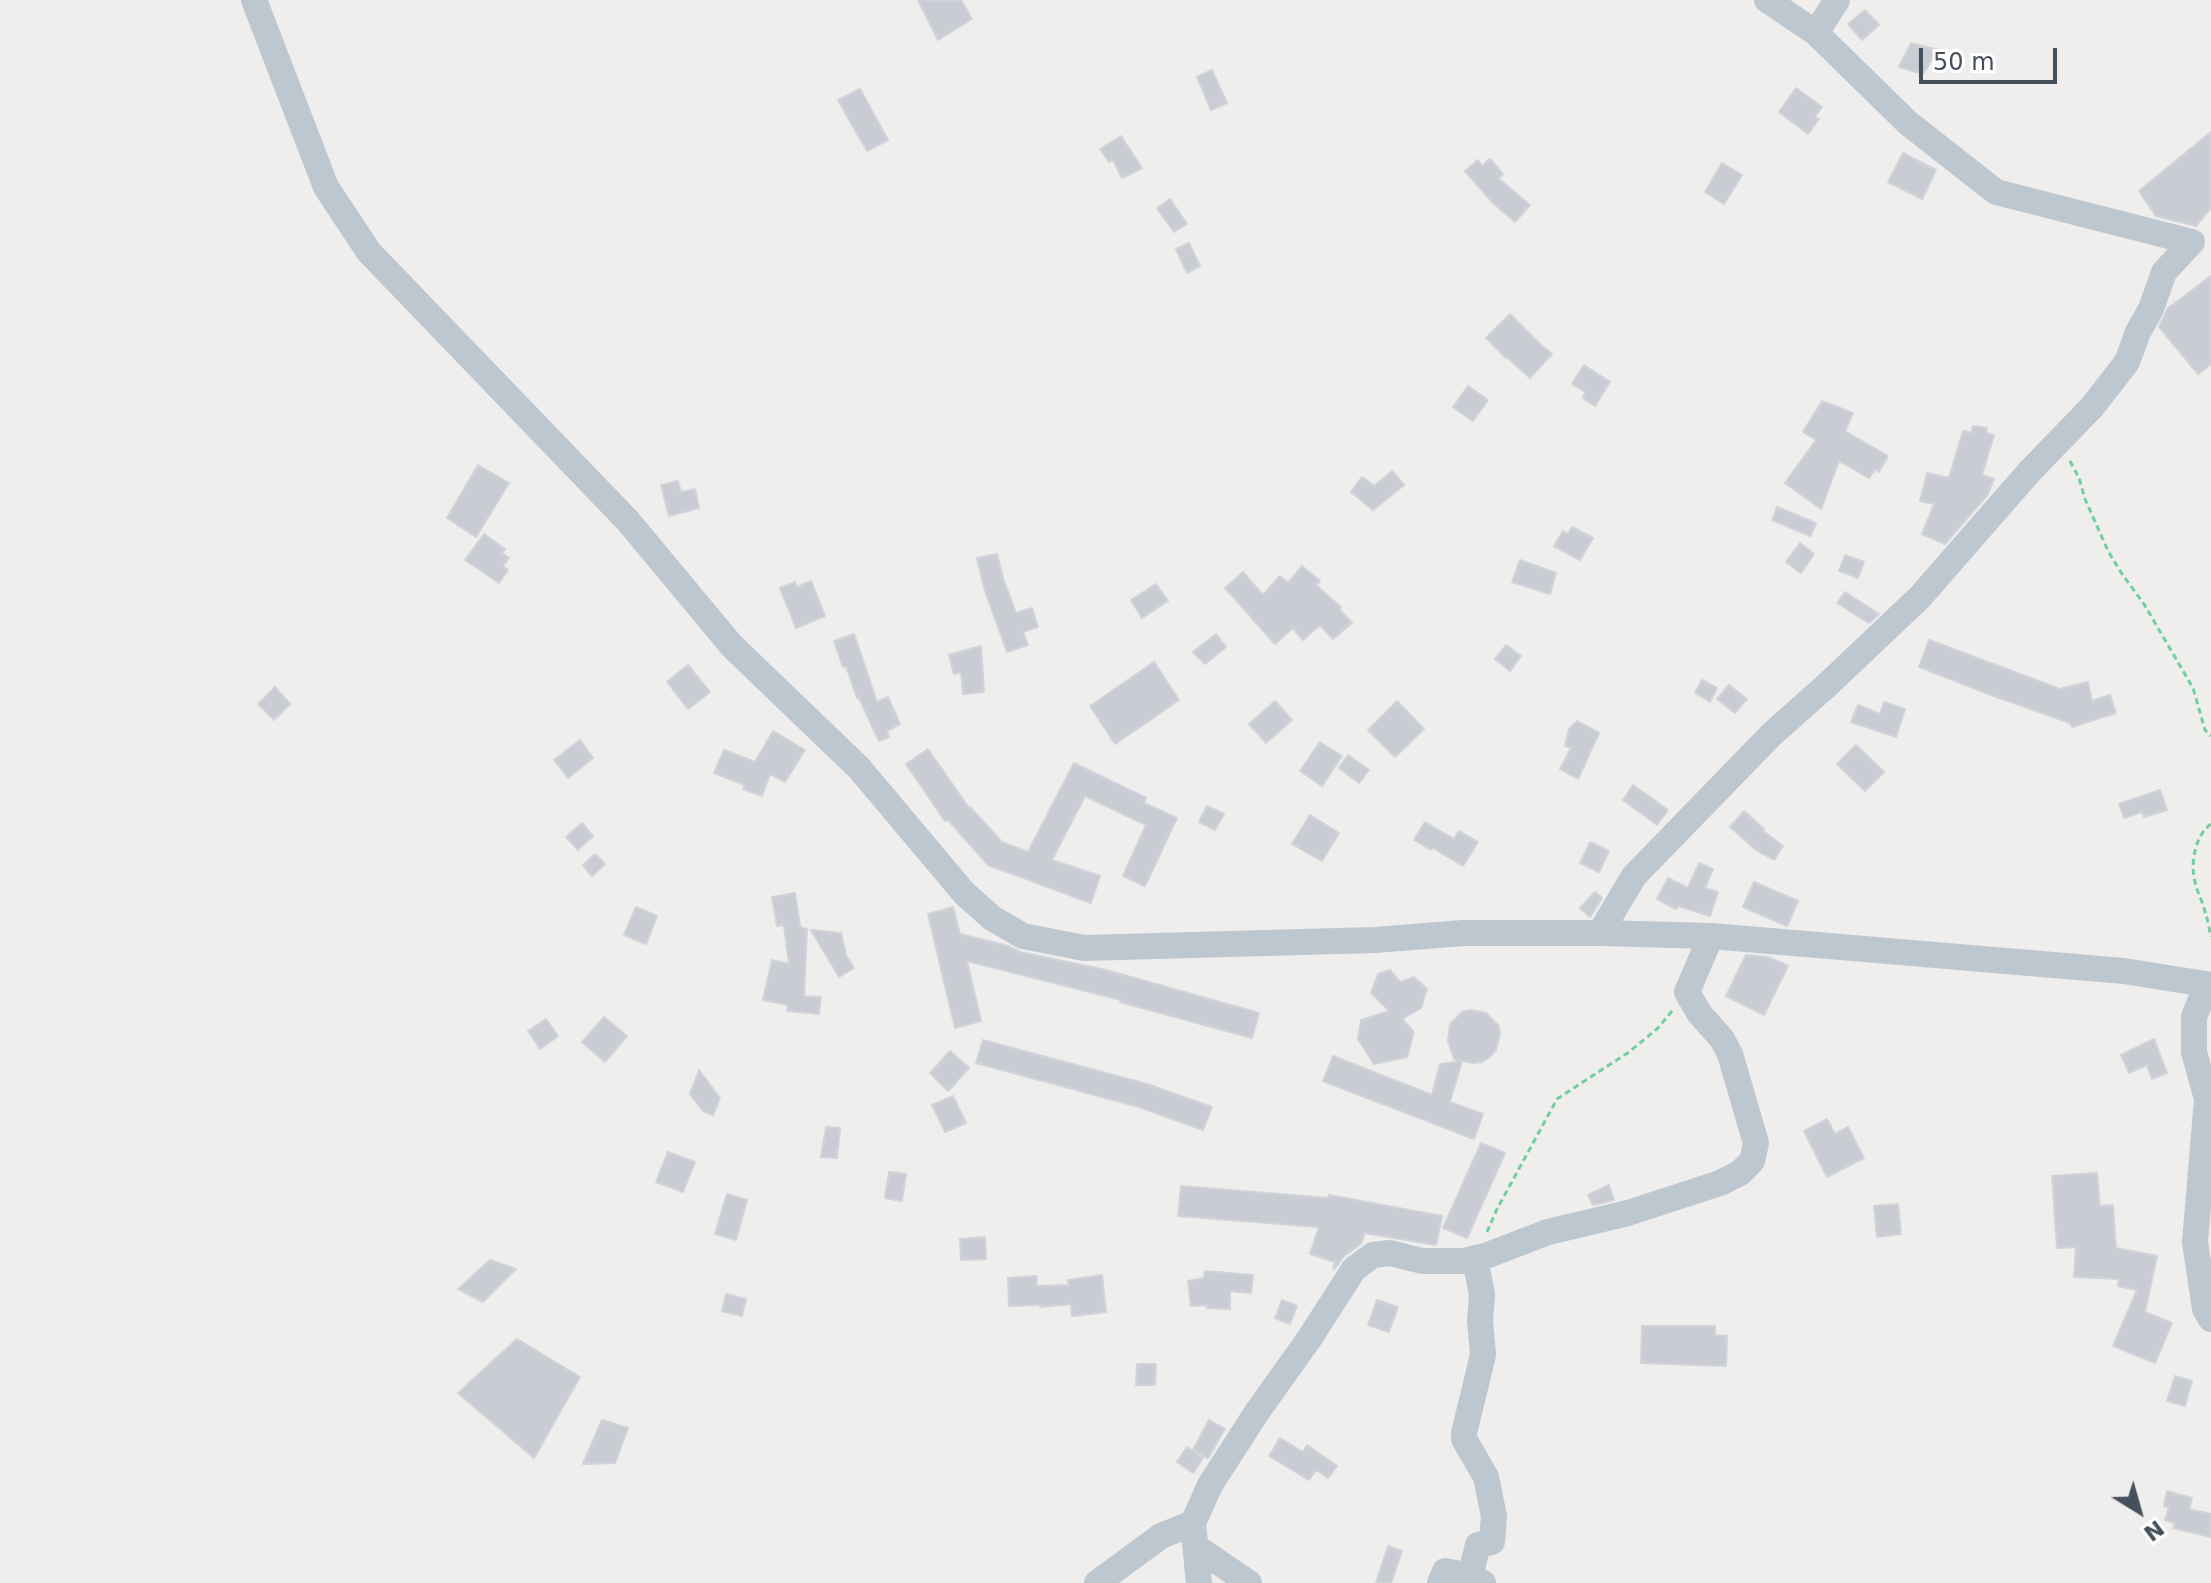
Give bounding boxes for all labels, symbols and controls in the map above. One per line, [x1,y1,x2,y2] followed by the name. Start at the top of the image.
[1923,32,2061,82] scale bar
[1933,48,1995,76] text: 50 m
[2099,1471,2179,1551] north arrow
[2139,1515,2169,1546] text: N

